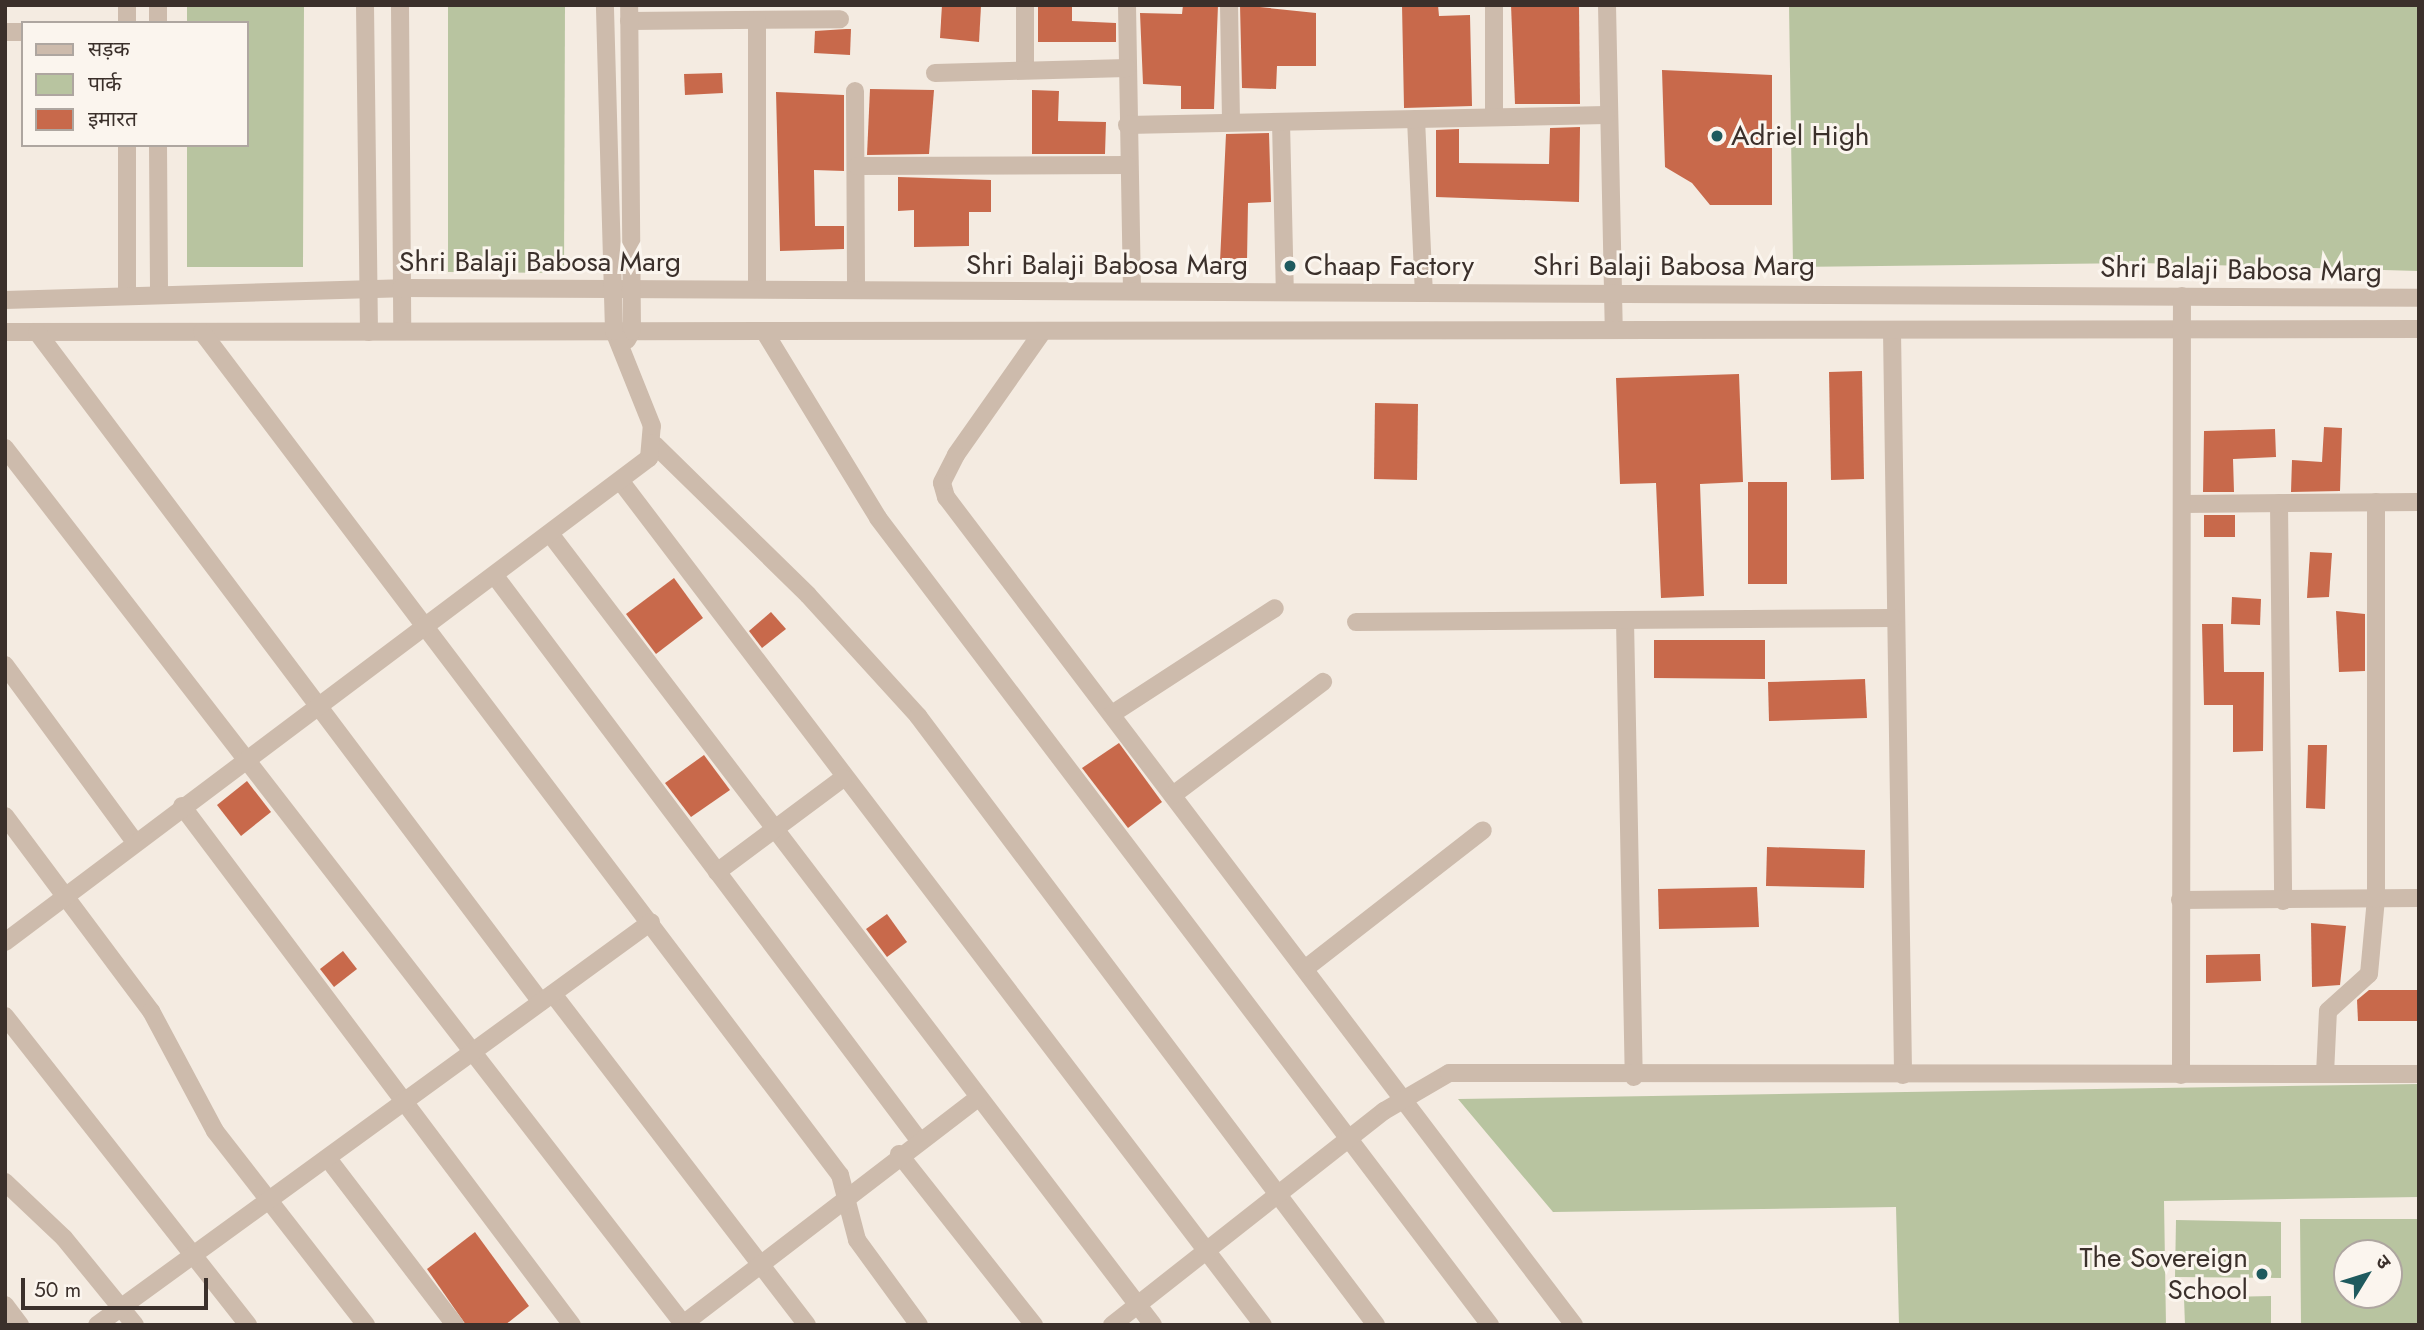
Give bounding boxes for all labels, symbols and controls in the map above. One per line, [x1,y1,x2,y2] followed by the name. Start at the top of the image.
[21,21,248,147] legend
[88,34,130,64] text: सड़क
[88,69,122,99] text: पार्क
[88,104,137,134] text: इमारत
[1731,119,1870,153] place label: Adriel High
[1709,128,1725,144] marker: Adriel High
[399,245,681,279] street label: Shri Balaji Babosa Marg
[966,248,1248,282] street label: Shri Balaji Babosa Marg
[1304,249,1474,283] place label: Chaap Factory
[1533,249,1815,283] street label: Shri Balaji Babosa Marg
[2100,251,2382,289] street label: Shri Balaji Babosa Marg
[1282,258,1298,274] marker: Chaap Factory
[2333,1239,2403,1309] north arrow
[2079,1241,2248,1307] place label: The Sovereign School
[2369,1249,2397,1275] text: उ
[24,1264,212,1308] scale bar
[2254,1266,2270,1282] marker: The Sovereign School
[34,1275,81,1305] text: 50 m

